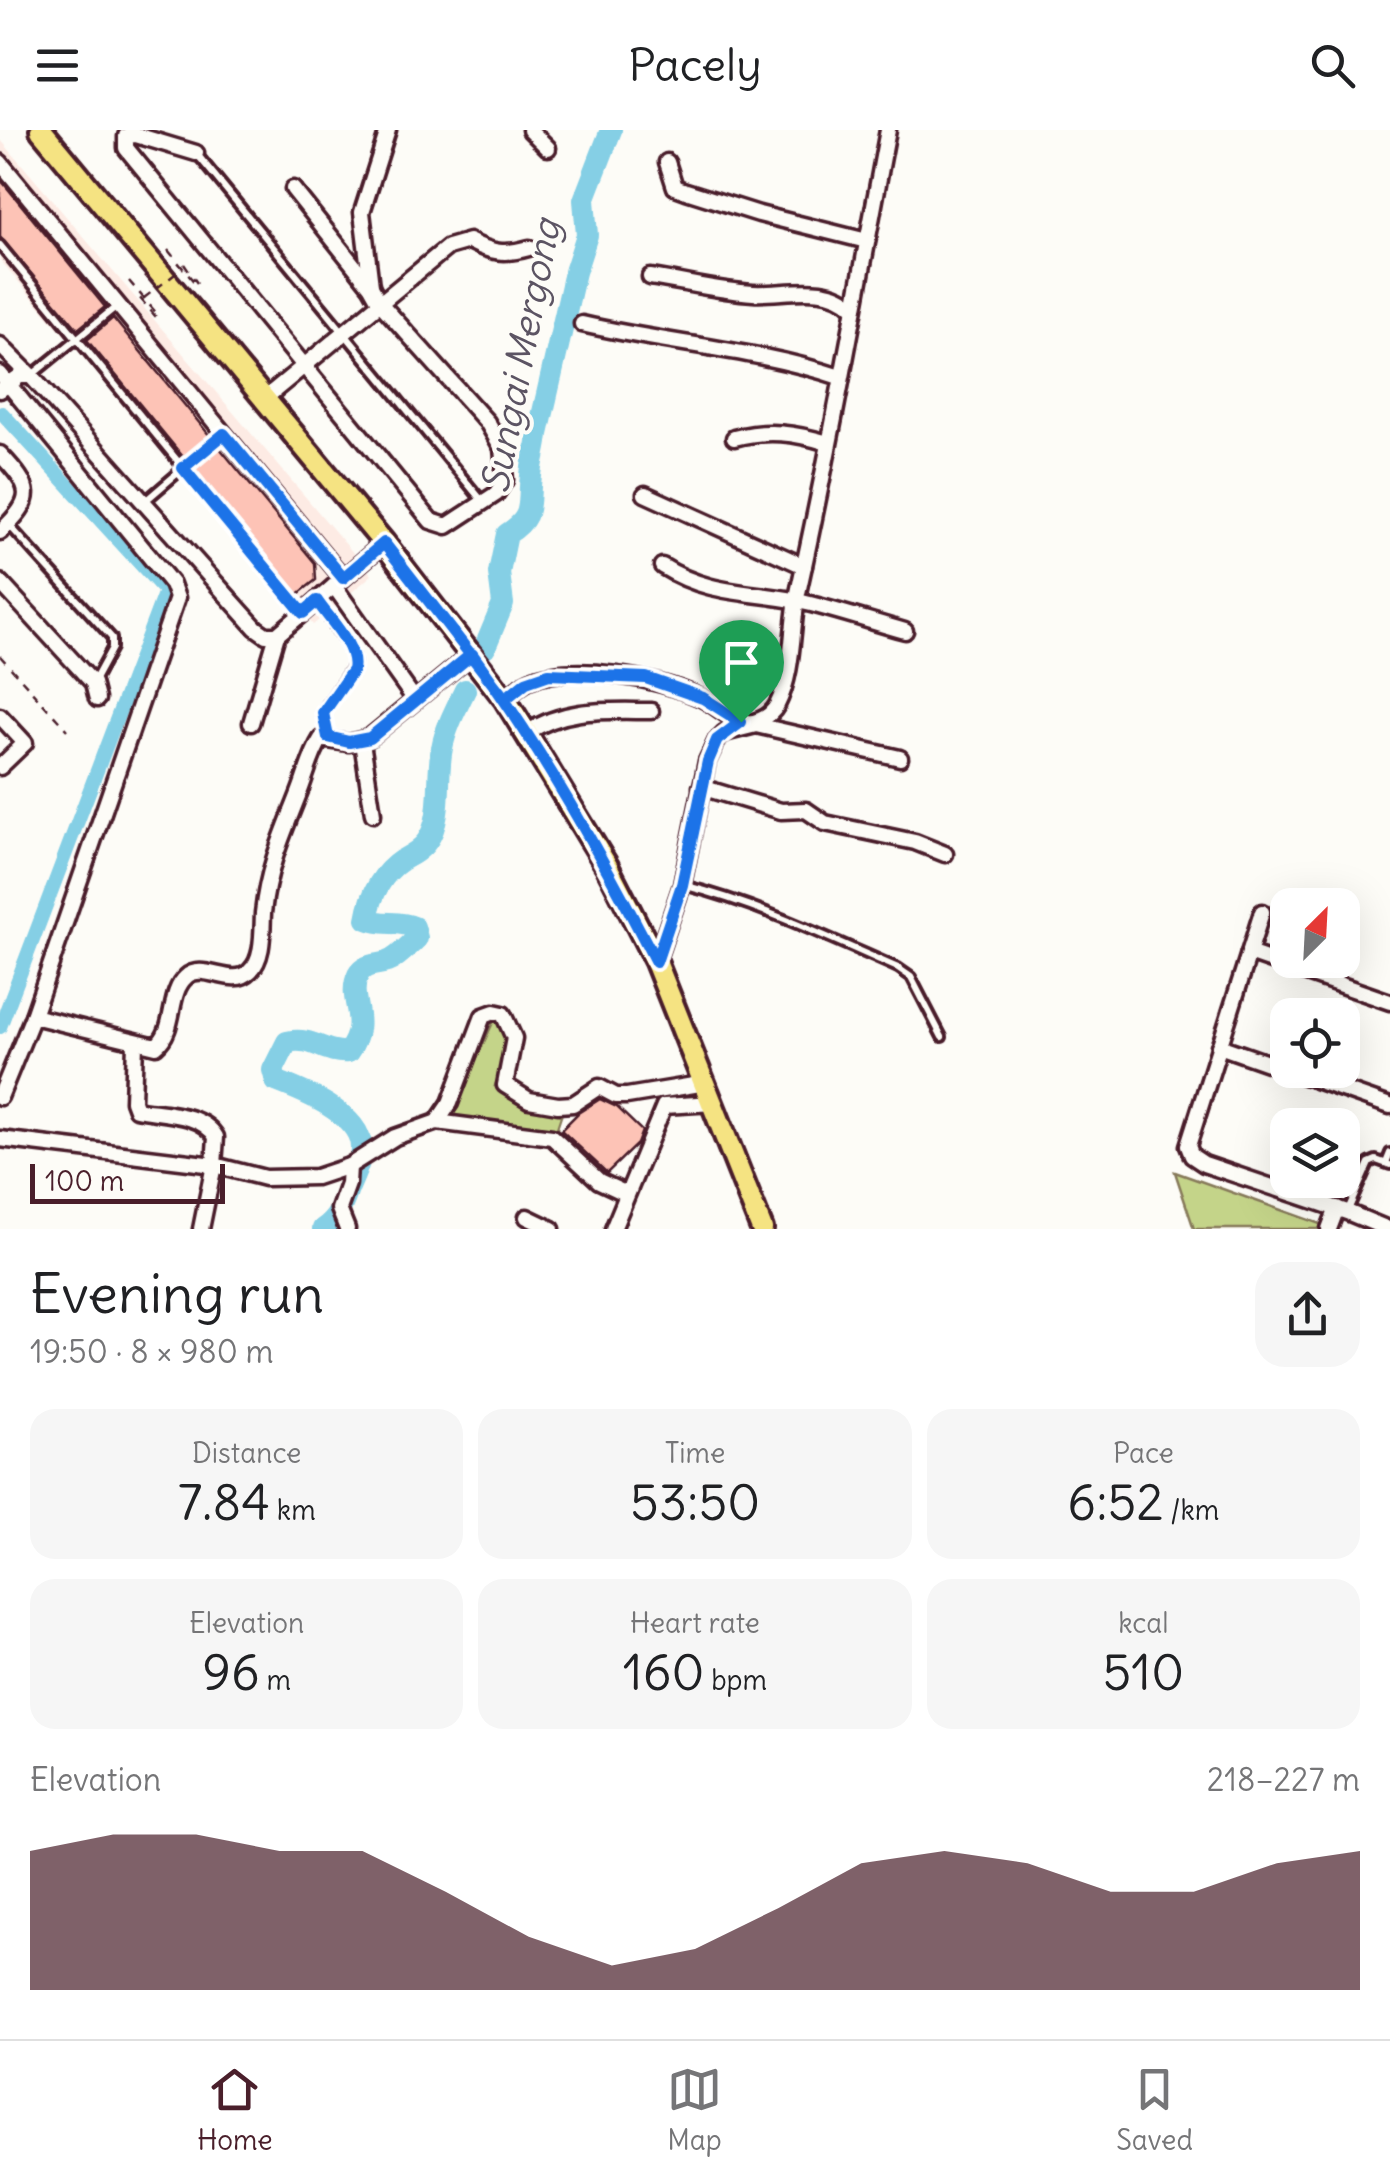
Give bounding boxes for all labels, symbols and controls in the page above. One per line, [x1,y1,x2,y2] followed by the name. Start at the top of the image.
[628,37,762,93] text: Pacely
[30,38,85,93] icon: menu
[1305,38,1360,93] icon: search
[471,212,571,497] water label: Sungai Mergong
[699,620,784,723] pin
[714,635,769,690] icon: arrive
[1270,888,1360,978] north arrow
[1270,888,1360,1198] map controls
[1270,998,1360,1088] button: locate
[1270,1108,1360,1198] button: layers
[30,1159,225,1204] scale bar
[45,1163,124,1199] text: 100 m
[30,1259,324,1328] text: Evening run
[1255,1262,1360,1367] button: share
[30,1331,274,1372] text: 19:50 · 8 × 980 m
[192,1435,301,1471] text: Distance
[665,1435,725,1471] text: Time
[1113,1435,1174,1471] text: Pace
[178,1471,270,1534] text: 7.84
[630,1471,760,1534] text: 53:50
[1067,1471,1164,1534] text: 6:52
[270,1492,316,1528] text: km
[1164,1492,1219,1528] text: /km
[189,1605,304,1641] text: Elevation
[630,1605,760,1641] text: Heart rate
[1118,1605,1169,1641] text: kcal
[202,1641,260,1704] text: 96
[623,1641,704,1704] text: 160
[1103,1641,1184,1704] text: 510
[260,1662,291,1698] text: m
[704,1662,767,1698] text: bpm
[30,1759,161,1800] text: Elevation
[1207,1759,1360,1800] text: 218–227 m
[197,2062,273,2158] tab: Home
[667,2062,722,2158] tab: Map
[1116,2062,1193,2158] tab: Saved

